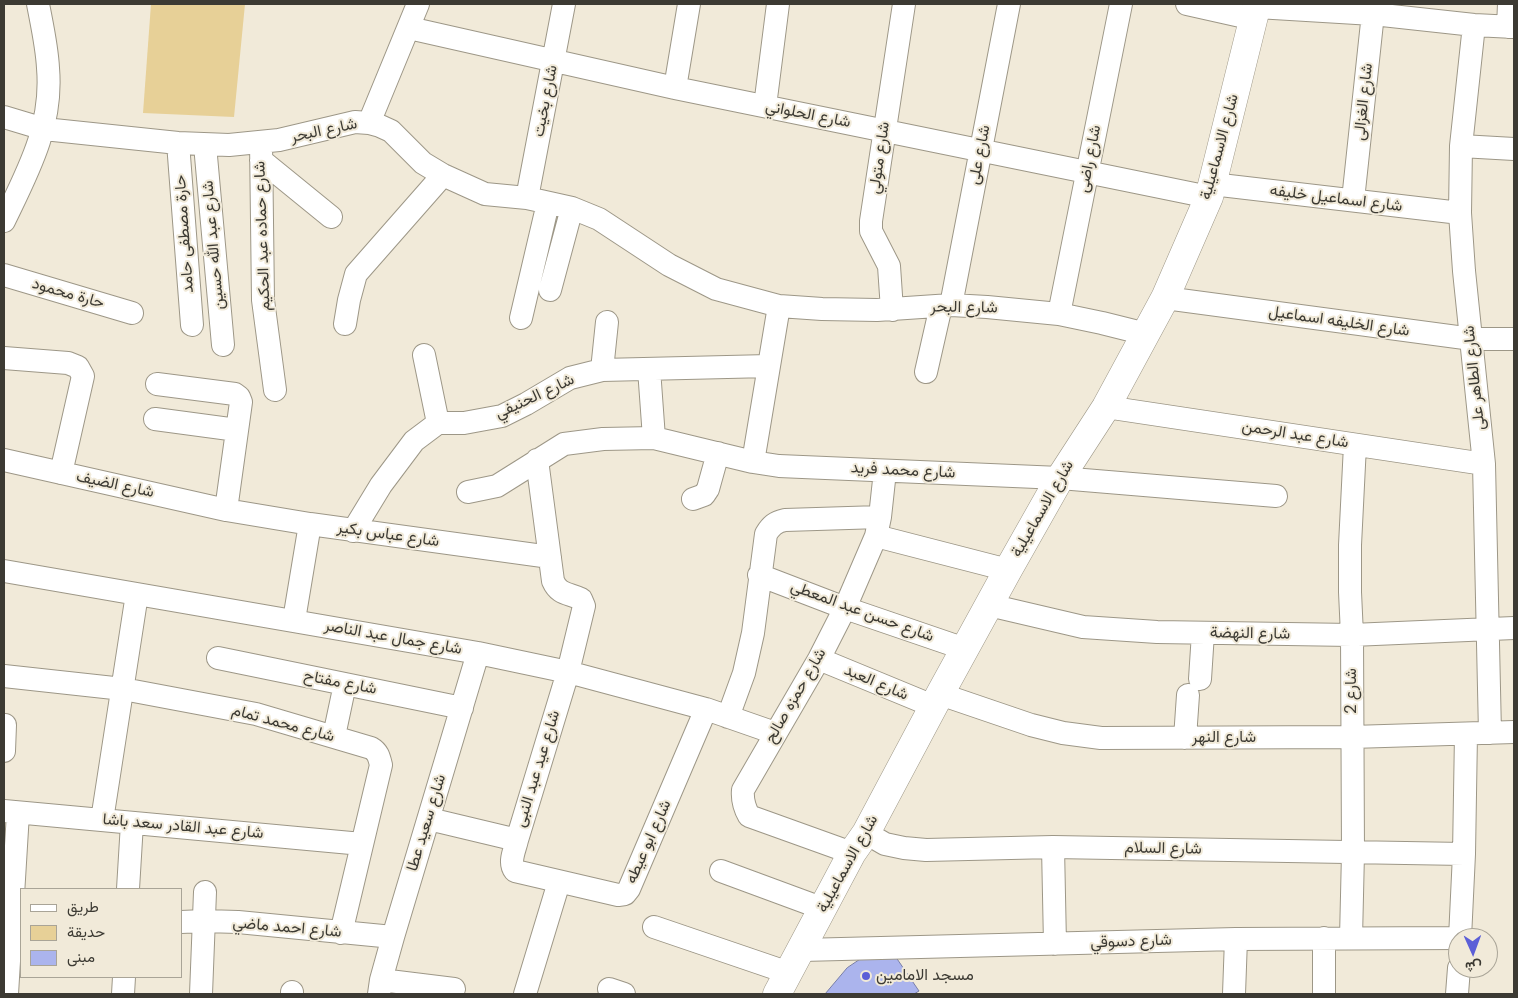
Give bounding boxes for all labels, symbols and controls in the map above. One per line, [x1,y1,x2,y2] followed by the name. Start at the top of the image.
[1350,62,1378,142] street label: شارع الغزالى
[530,63,562,139] street label: شارع بخيت
[1197,92,1243,202] street label: شارع الاسماعيلية
[764,97,852,133] street label: شارع الحلواني
[289,115,359,147] street label: شارع البحر
[865,121,895,195] street label: شارع متولي
[965,124,995,186] street label: شارع على
[1074,124,1106,194] street label: شارع راضى
[251,161,275,311] street label: شارع حماده عبد الحكيم
[171,174,199,294] street label: حارة مصطفى حامد
[199,180,229,310] street label: شارع عبد الله حسين
[1268,181,1404,217] street label: شارع اسماعيل خليفه
[30,275,106,313] street label: حارة محمود
[930,298,998,318] street label: شارع البحر
[1267,303,1411,341] street label: شارع الخليفه اسماعيل
[1460,325,1490,431] street label: شارع الطاهر على
[492,370,578,424] street label: شارع الحنيفي
[1240,417,1350,453] street label: شارع عبد الرحمن
[1008,457,1078,561] street label: شارع الاسماعيلية
[850,459,956,483] street label: شارع محمد فريد
[74,467,156,503] street label: شارع الضيف
[336,518,440,552] street label: شارع عباس بكير
[788,577,936,647] street label: شارع حسن عبد المعطي
[323,616,463,660] street label: شارع جمال عبد الناصر
[1210,624,1290,644] street label: شارع النهضة
[761,645,831,747] street label: شارع حمزه صالح
[841,661,911,705] street label: شارع العبد
[302,667,378,699] street label: شارع مفتاح
[1342,668,1362,714] street label: شارع 2
[230,701,336,747] street label: شارع محمد تمام
[511,708,565,830] street label: شارع عيد عبد النبى
[1192,728,1256,748] street label: شارع النهر
[403,772,451,874] street label: شارع سعيد عطا
[622,797,676,887] street label: شارع ابو عيطه
[102,810,264,844] street label: شارع عبد القادر سعد باشا
[813,812,883,916] street label: شارع الاسماعيلية
[1124,839,1202,859] street label: شارع السلام
[20,888,182,978] legend
[67,896,99,917] text: طريق
[232,914,342,942] street label: شارع احمد ماضي
[67,921,105,942] text: حديقة
[1448,928,1498,978] north arrow
[1090,931,1172,953] street label: شارع دسوقي
[67,946,95,967] text: مبنى
[1465,957,1482,977] text: ش
[876,966,974,986] place label: مسجد الامامين
[860,970,872,982] marker: مسجد الامامين

